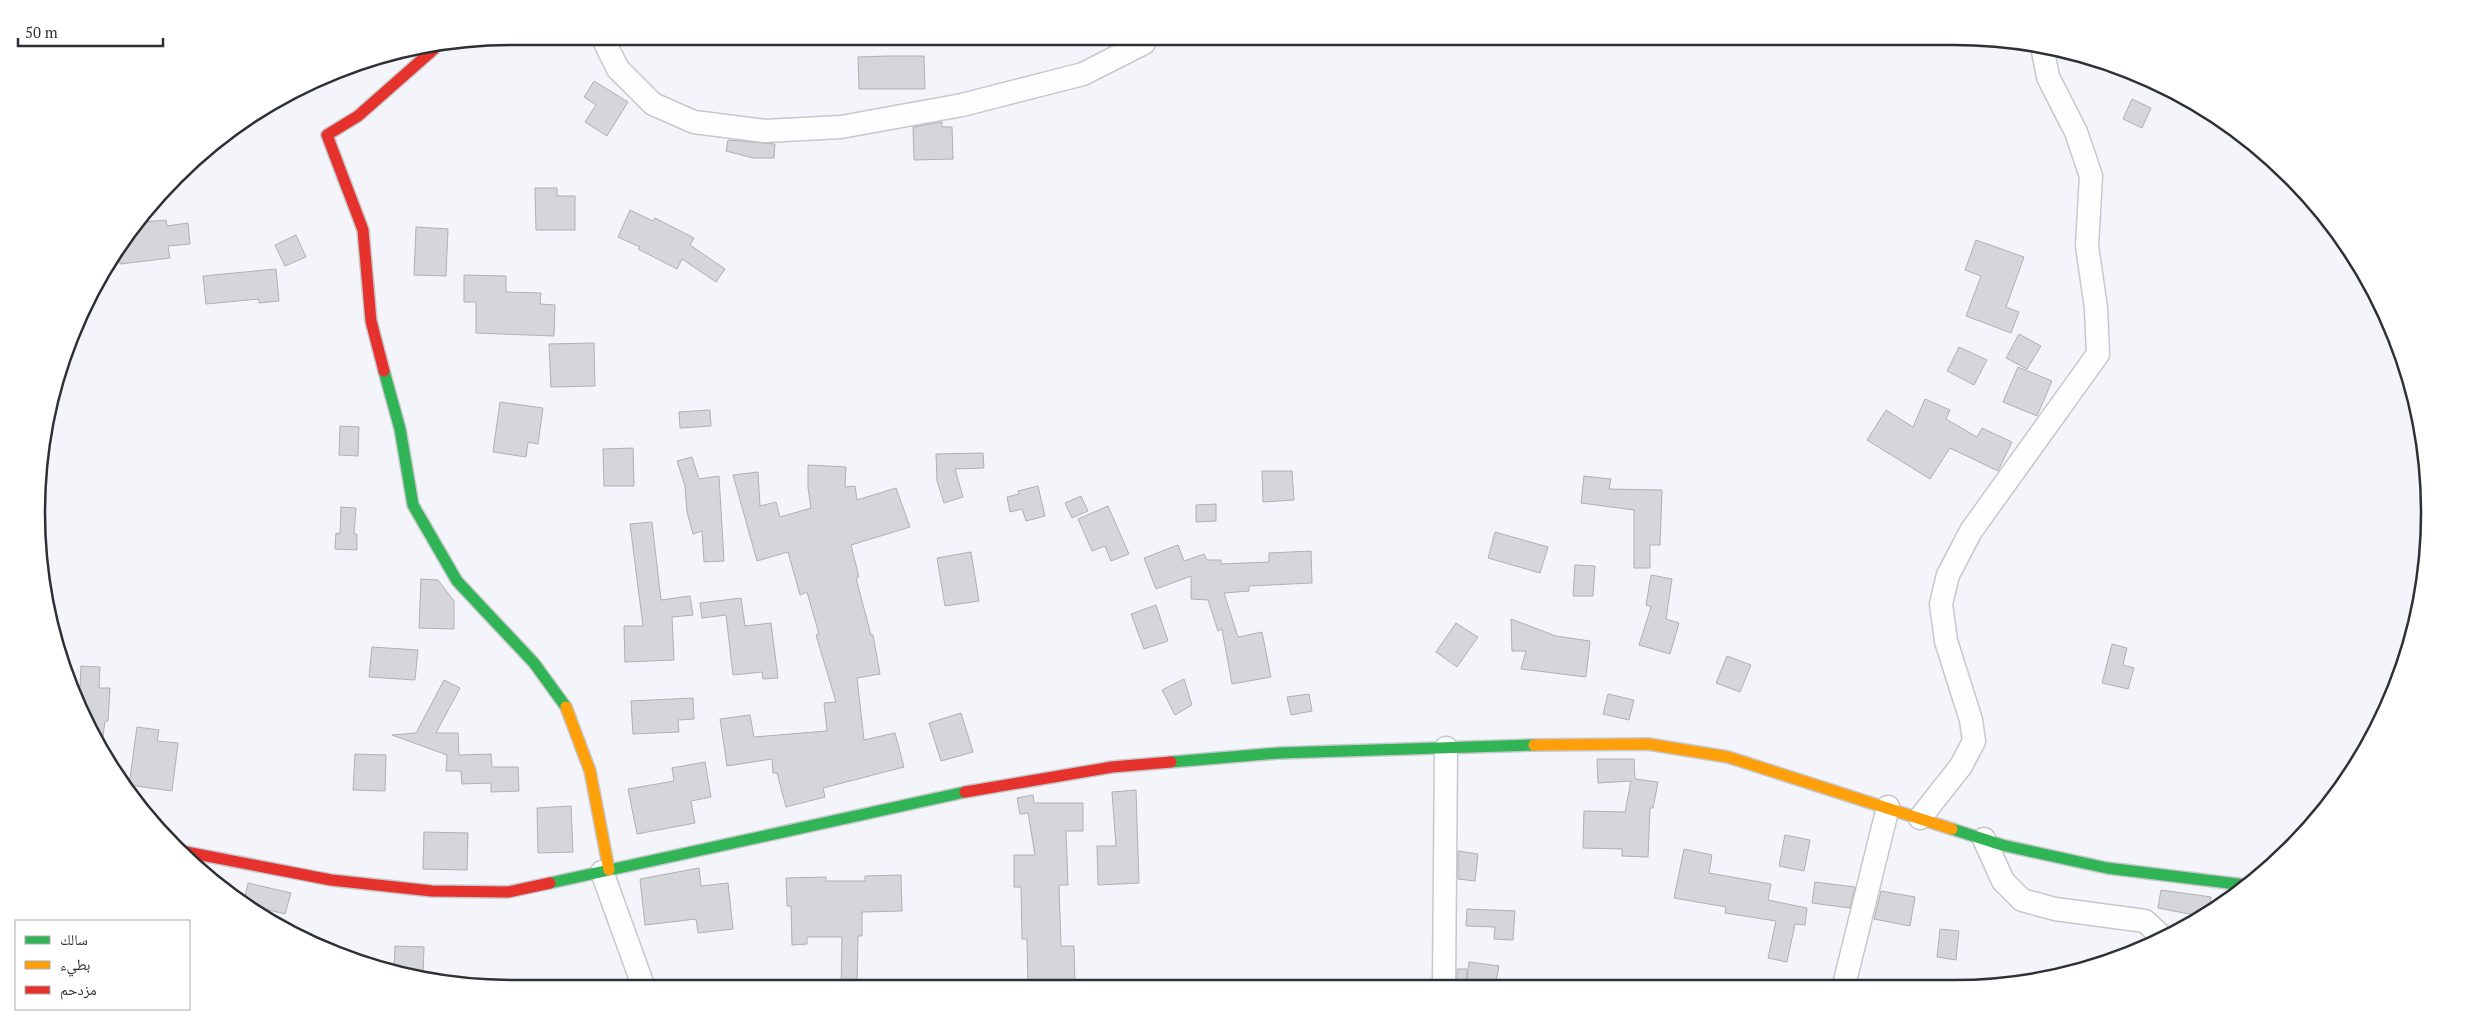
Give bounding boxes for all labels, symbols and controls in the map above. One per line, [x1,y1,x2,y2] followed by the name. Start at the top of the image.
[18,15,162,47] scale bar
[25,22,58,42] text: 50 m
[15,920,190,1010] legend
[60,929,88,949] text: سالك
[60,954,90,977] text: بطيء
[60,979,97,1000] text: مزدحم

